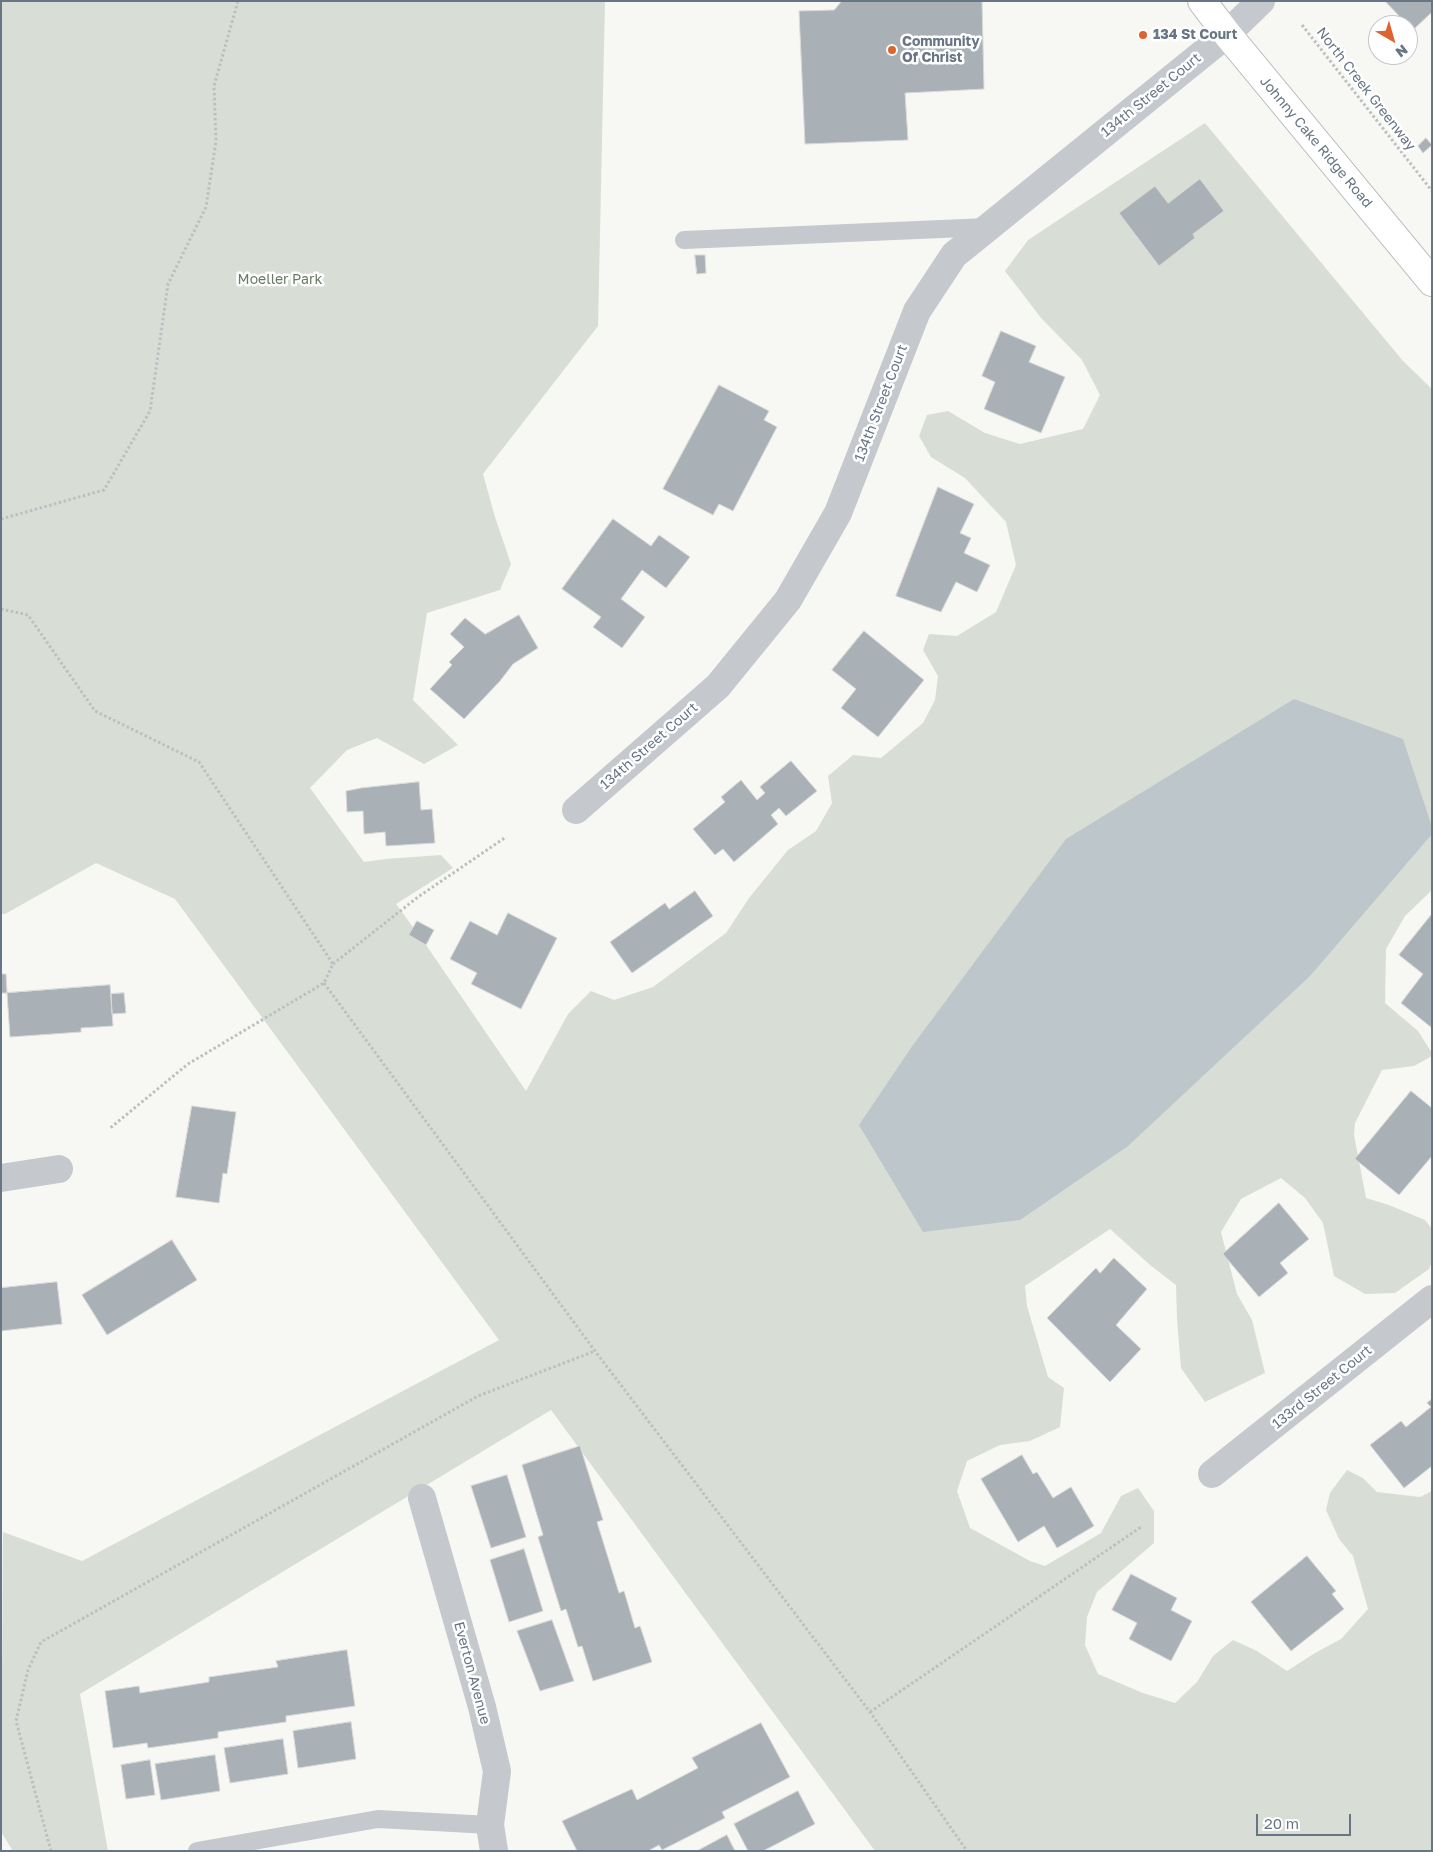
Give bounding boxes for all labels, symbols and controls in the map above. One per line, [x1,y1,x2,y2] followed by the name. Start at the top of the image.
[1368,15,1418,65] north arrow
[1313,24,1419,154] street label: North Creek Greenway
[1153,27,1237,43] place label: 134 St Court
[1137,29,1149,41] marker: 134 St Court
[902,34,980,66] place label: Community Of Christ
[886,44,898,56] marker: Community Of Christ
[1098,49,1204,141] street label: 134th Street Court
[1256,73,1376,211] street label: Johnny Cake Ridge Road
[238,272,322,288] park label: Moeller Park
[851,342,911,464] street label: 134th Street Court
[597,699,701,793] street label: 134th Street Court
[1269,1342,1375,1432] street label: 133rd Street Court
[450,1620,494,1726] street label: Everton Avenue
[1258,1804,1353,1836] scale bar
[1264,1814,1299,1832] text: 20 m

